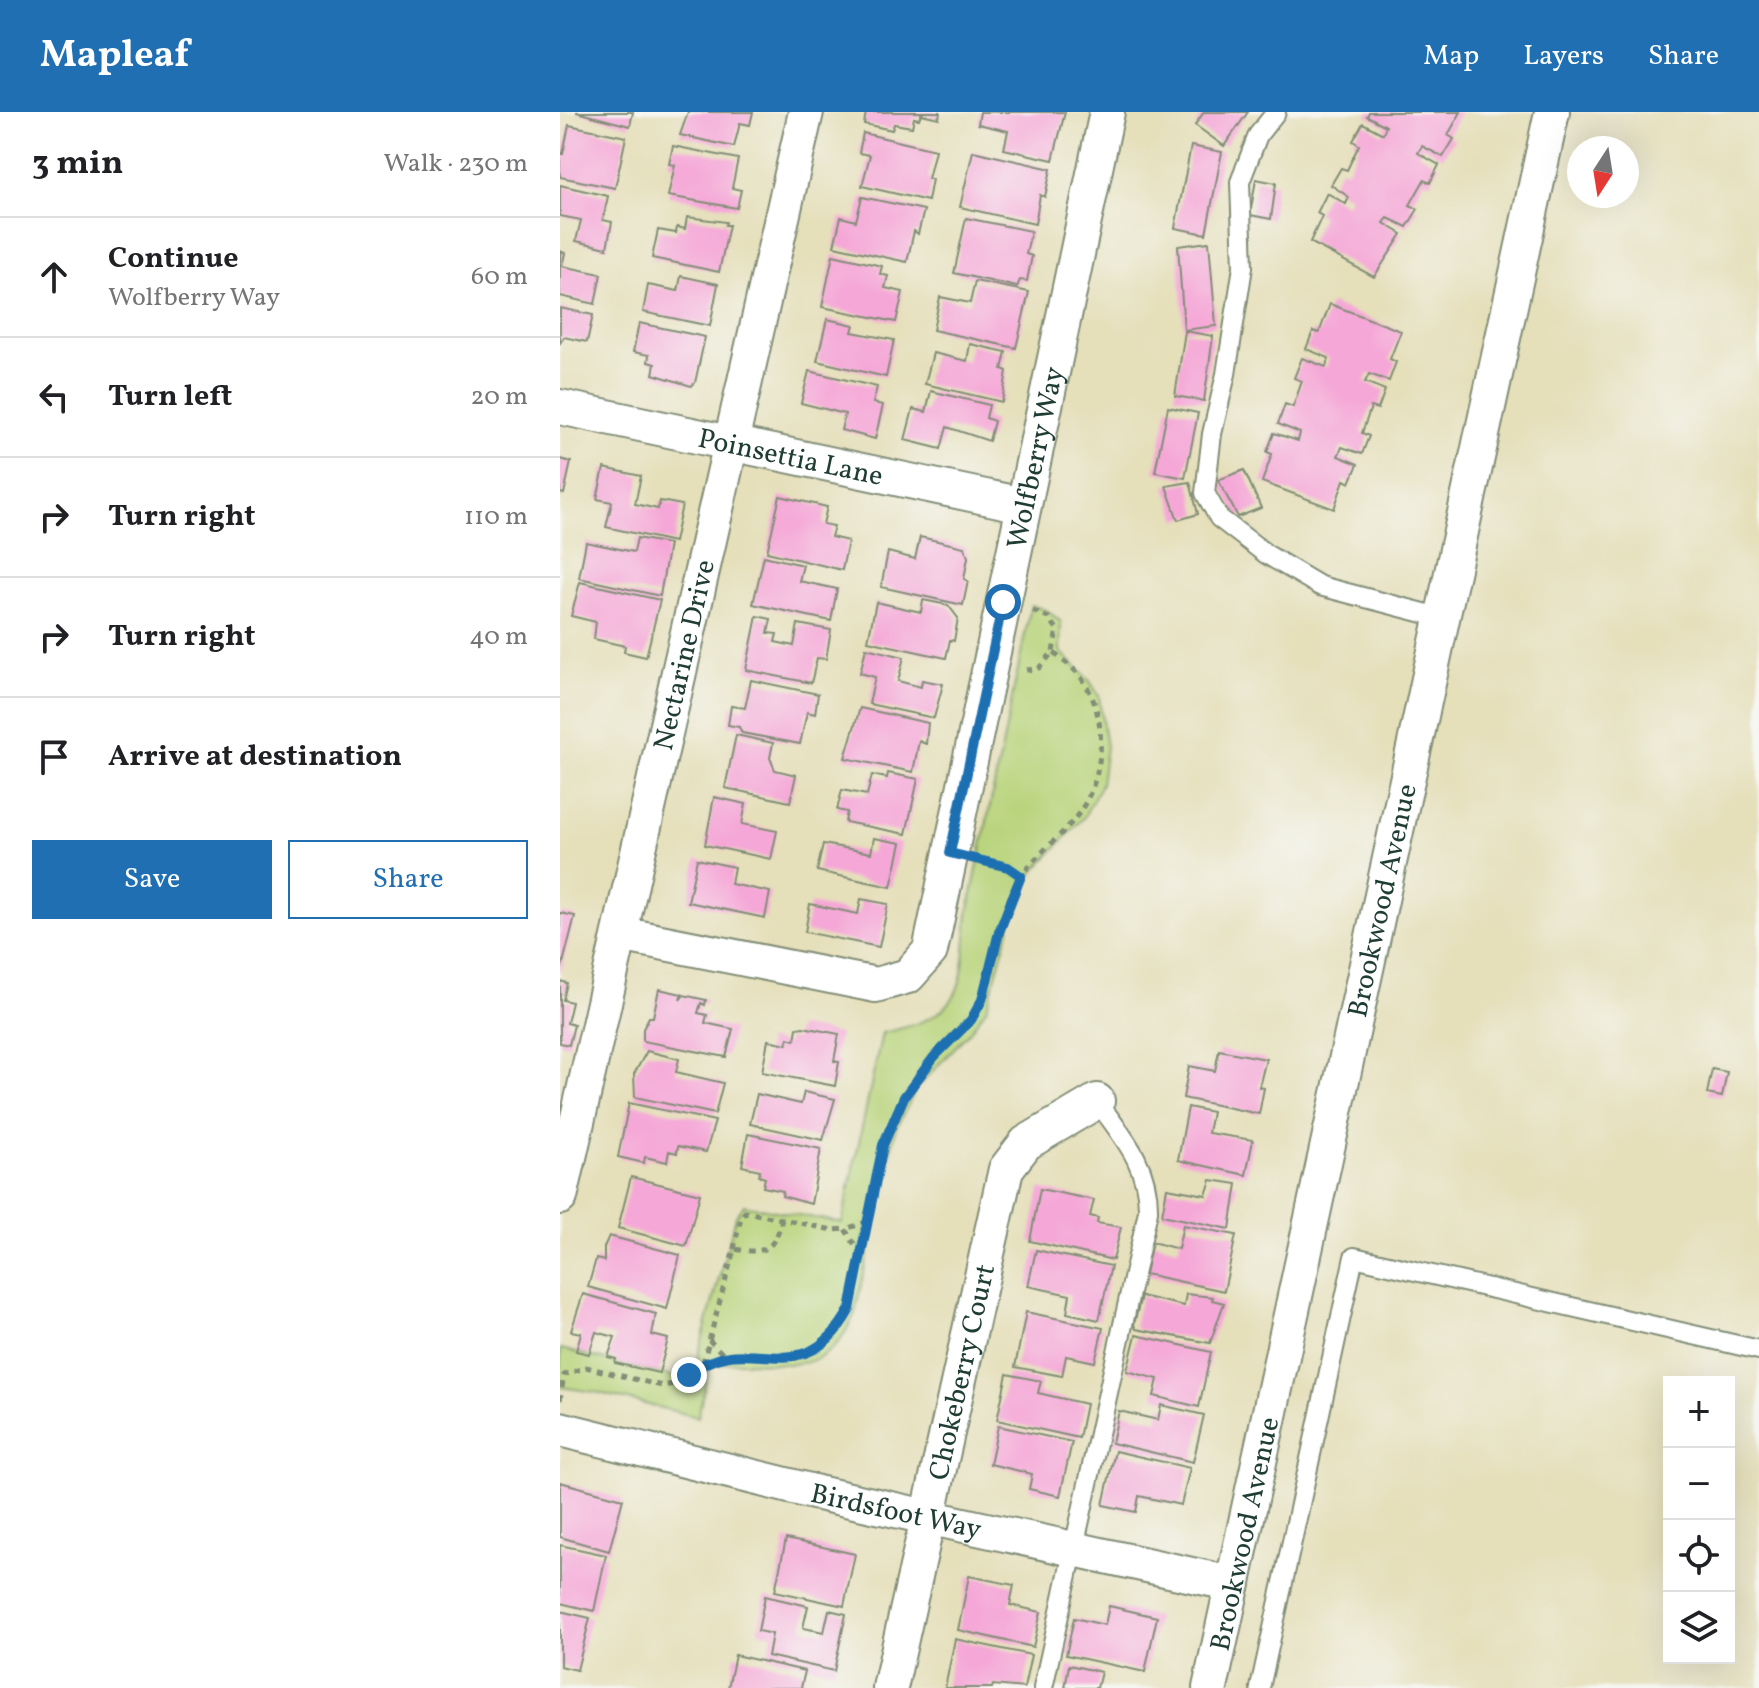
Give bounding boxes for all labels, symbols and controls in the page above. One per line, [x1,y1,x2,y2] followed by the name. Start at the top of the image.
[40,30,189,83] text: Mapleaf
[1423,37,1479,76] text: Map
[1523,37,1604,76] text: Layers
[1648,37,1719,76] text: Share
[1567,136,1639,208] north arrow
[32,141,123,188] text: 3 min
[384,146,528,182] text: Walk · 230 m
[108,238,239,280] text: Continue
[32,255,76,299] icon: ahead
[471,259,528,295] text: 60 m
[108,280,280,316] text: Wolfberry Way
[998,363,1075,553] street label: Wolfberry Way
[32,375,76,419] icon: left
[108,376,232,418] text: Turn left
[470,379,528,415] text: 20 m
[694,420,886,497] street label: Poinsettia Lane
[32,495,76,539] icon: right
[108,496,256,538] text: Turn right
[464,499,528,535] text: 110 m
[645,556,726,755] street label: Nectarine Drive
[985,584,1021,620] route start
[32,615,76,659] icon: right
[108,616,256,658] text: Turn right
[469,619,528,655] text: 40 m
[32,735,76,779] icon: arrive
[108,736,402,778] text: Arrive at destination
[1339,780,1428,1021] street label: Brookwood Avenue
[32,840,272,919] button: Save
[288,840,528,919] button: Share
[920,1261,1006,1484] street label: Chokeberry Court
[671,1357,707,1393] route end
[1663,1376,1735,1664] map controls
[1663,1376,1735,1448] button: +
[1202,1414,1290,1655] street label: Brookwood Avenue
[1663,1448,1735,1520] button: −
[807,1475,985,1550] street label: Birdsfoot Way
[1663,1520,1735,1592] button: locate
[1663,1592,1735,1664] button: layers

